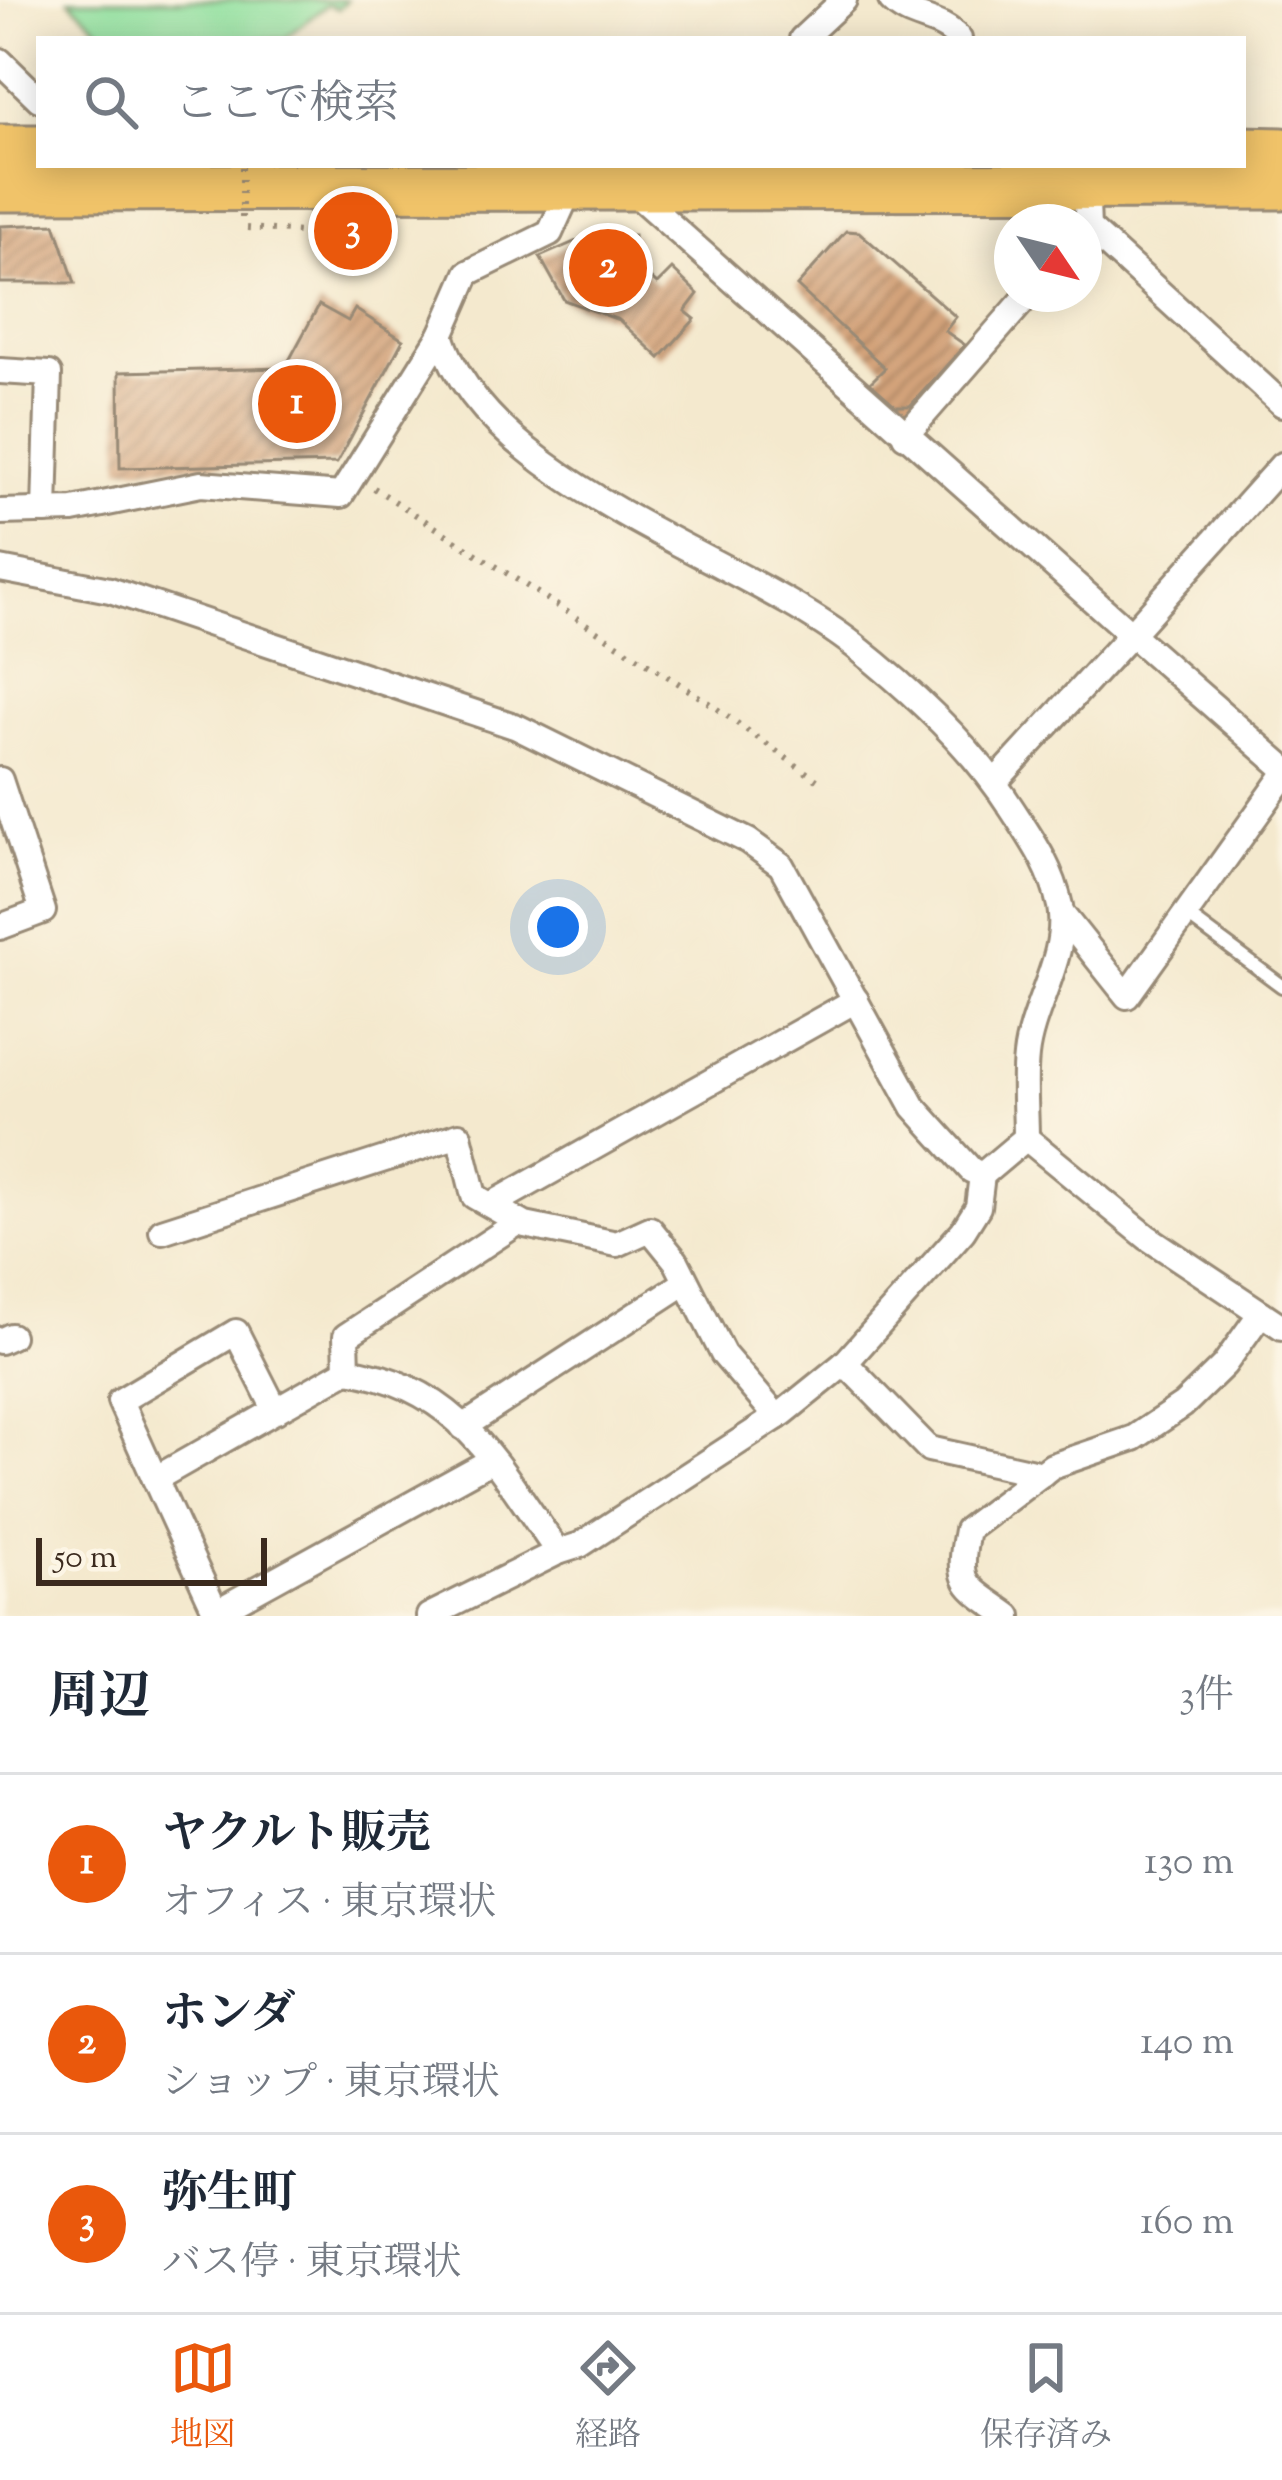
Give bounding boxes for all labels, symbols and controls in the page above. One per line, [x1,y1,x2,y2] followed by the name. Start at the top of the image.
[36,36,1246,168] search box
[78,69,144,135] icon: search
[174,74,399,139] text: ここで検索
[314,186,392,276] pin: 3
[994,204,1102,312] north arrow
[569,223,647,313] pin: 2
[258,359,336,449] pin: 1
[528,897,588,957] your location
[36,1532,267,1585] scale bar
[54,1535,117,1583] text: 50 m
[48,1663,150,1736] text: 周辺
[1179,1670,1234,1726] text: 3件
[162,1804,431,1869] text: ヤクルト販売
[80,1836,94,1892] text: 1
[1144,1836,1234,1892] text: 130 m
[162,1877,496,1933] text: オフィス · 東京環状
[162,1984,295,2049] text: ホンダ
[78,2016,96,2072] text: 2
[1140,2016,1234,2072] text: 140 m
[162,2057,500,2113] text: ショップ · 東京環状
[162,2164,297,2229] text: 弥生町
[79,2196,95,2252] text: 3
[1140,2196,1234,2252] text: 160 m
[162,2237,461,2293] text: バス停 · 東京環状
[170,2335,236,2461] tab: 地図
[575,2335,641,2461] tab: 経路
[980,2335,1112,2461] tab: 保存済み

